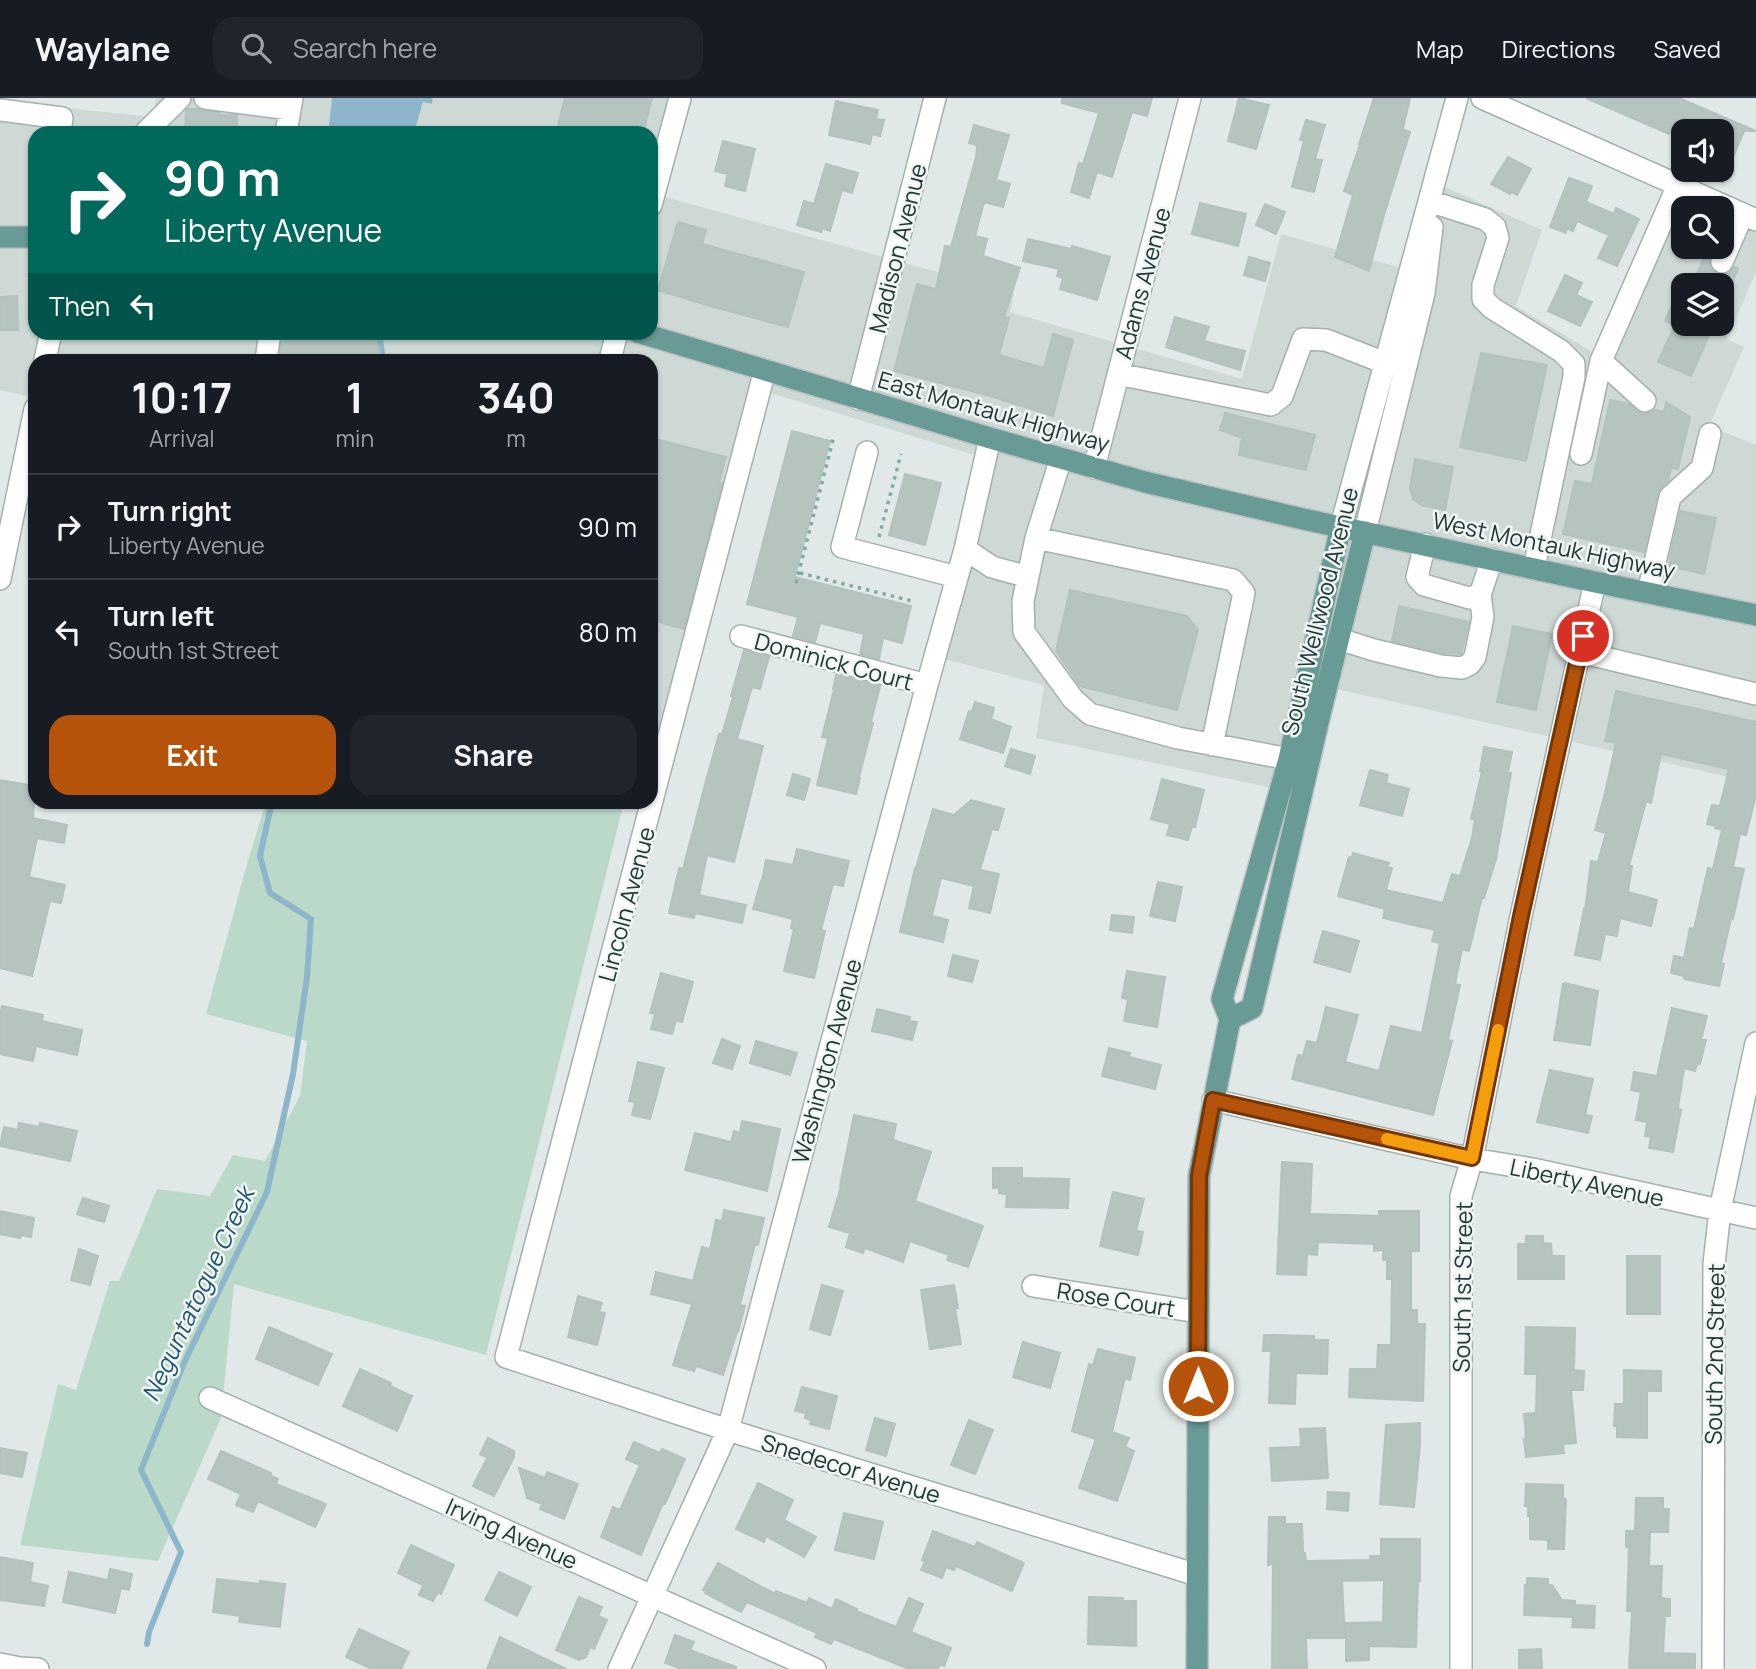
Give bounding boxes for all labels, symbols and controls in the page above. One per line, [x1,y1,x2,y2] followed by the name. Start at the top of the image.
[213,17,703,80] search box
[35,26,171,71] text: Waylane
[237,29,275,67] icon: search
[293,30,437,66] text: Search here
[1416,32,1464,65] text: Map
[1502,32,1615,65] text: Directions
[1653,32,1721,65] text: Saved
[1671,119,1734,336] map controls
[1671,119,1734,182] button: sound
[164,144,281,211] text: 90 m
[49,154,140,245] icon: right
[860,160,934,336] street label: Madison Avenue
[1671,196,1734,259] button: search
[1106,204,1178,362] street label: Adams Avenue
[164,208,382,252] text: Liberty Avenue
[1671,273,1734,336] button: layers
[124,287,162,325] icon: left
[49,288,110,324] text: Then
[874,363,1114,459] street label: East Montauk Highway
[131,368,232,426] text: 10:17
[346,368,364,426] text: 1
[477,368,555,426] text: 340
[149,422,215,454] text: Arrival
[336,422,374,454] text: min
[506,422,526,454] text: m
[1273,484,1365,738] street label: South Wellwood Avenue
[108,493,232,529] text: Turn right
[1430,504,1678,586] street label: West Montauk Highway
[49,508,87,546] icon: right
[578,509,637,545] text: 90 m
[108,529,265,561] text: Liberty Avenue
[108,598,215,634] text: Turn left
[1553,606,1613,666] pin
[49,613,87,651] icon: left
[579,614,637,650] text: 80 m
[1564,617,1602,655] icon: arrive
[751,624,917,698] street label: Dominick Court
[108,634,279,666] text: South 1st Street
[49,715,336,795] button: Exit
[350,715,637,795] button: Share
[590,823,662,985] street label: Lincoln Avenue
[783,955,869,1167] street label: Washington Avenue
[1507,1150,1667,1214] street label: Liberty Avenue
[133,1179,262,1406] water label: Neguntatogue Creek
[1445,1201,1479,1373] street label: South 1st Street
[1696,1263,1732,1445] street label: South 2nd Street
[1055,1274,1177,1324] street label: Rose Court
[1161,1349,1235,1423] position arrow
[757,1426,945,1510] street label: Snedecor Avenue
[441,1490,583,1576] street label: Irving Avenue

